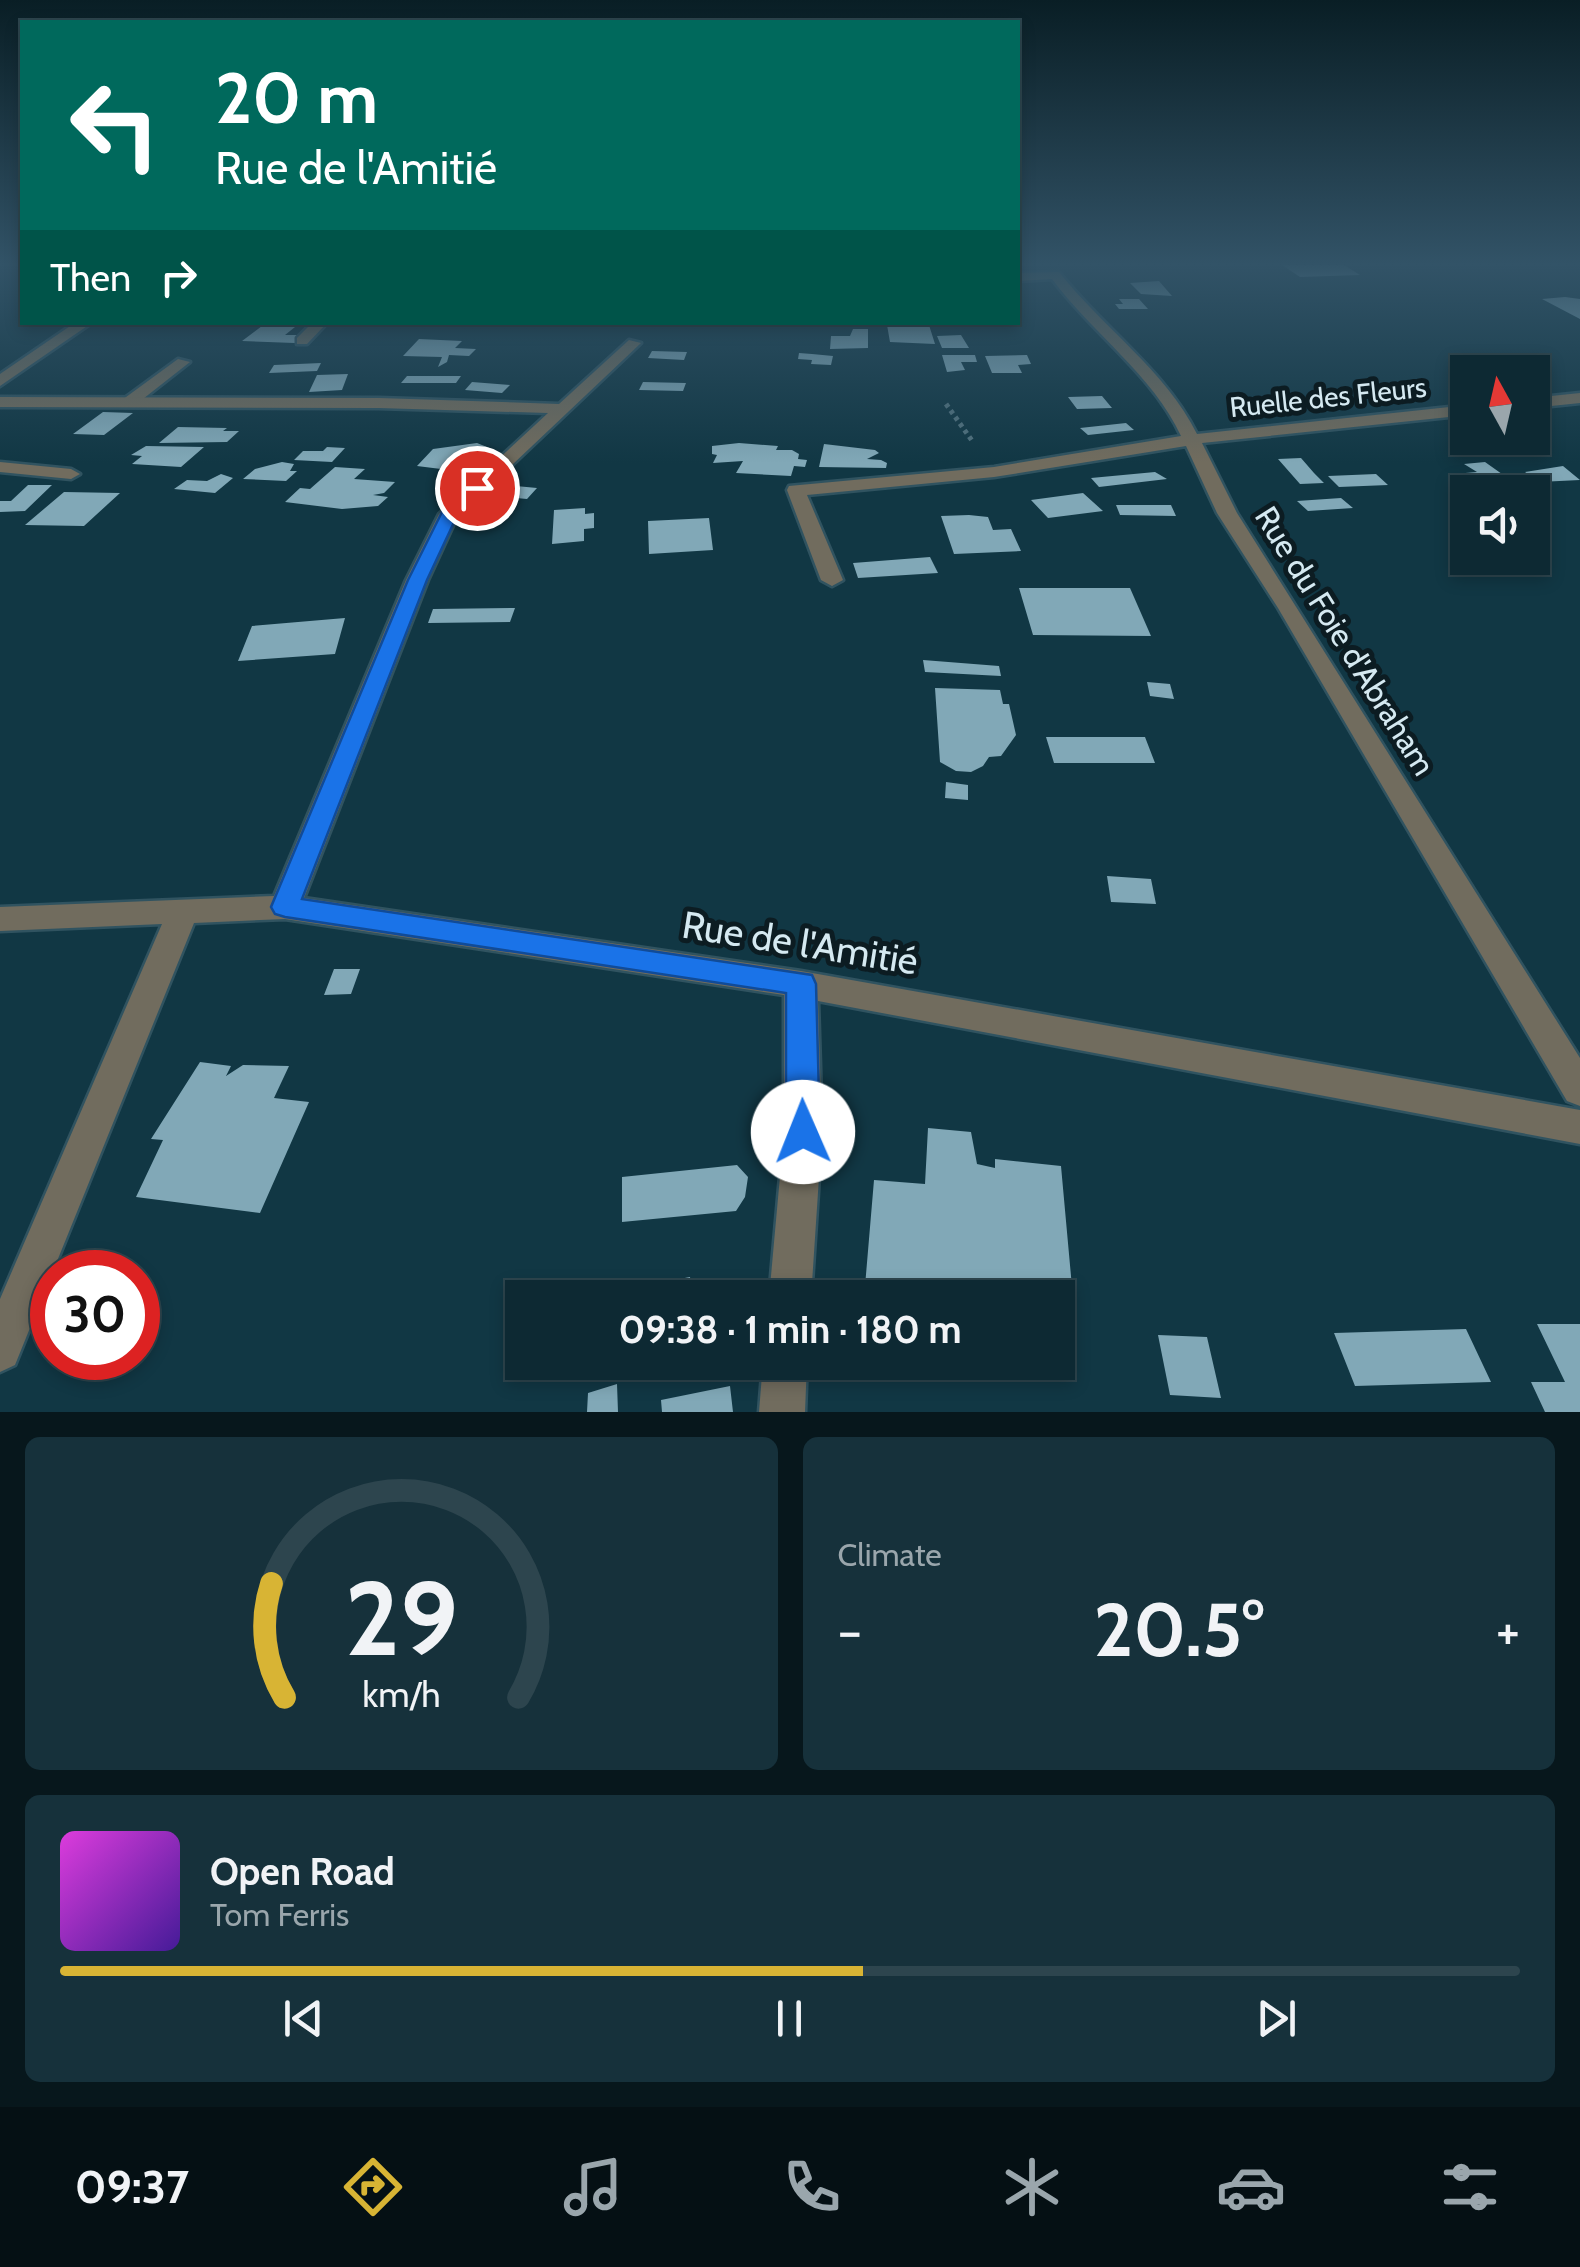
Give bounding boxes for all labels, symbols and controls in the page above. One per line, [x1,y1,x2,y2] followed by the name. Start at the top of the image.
[215,55,378,141] text: 20 m
[50,60,180,190] icon: left
[215,141,497,195] text: Rue de l'Amitié
[151,250,206,305] icon: right
[50,254,131,301] text: Then
[1450,355,1550,455] north arrow
[1450,355,1550,575] map controls
[1228,370,1428,424] street label: Ruelle des Fleurs
[435,446,520,531] pin
[450,461,505,516] icon: arrive
[1450,475,1550,575] button: sound
[1247,499,1444,782] street label: Rue du Foie d'Abraham
[679,901,921,984] street label: Rue de l'Amitié
[751,1080,855,1184] position arrow
[30,1250,160,1380] speed limit sign: 30
[619,1306,961,1353] text: 09:38 · 1 min · 180 m
[838,1535,942,1574] text: Climate
[345,1555,458,1681] text: 29
[1094,1584,1264,1675] text: 20.5°
[838,1597,862,1664] text: −
[1496,1597,1520,1664] text: +
[362,1673,440,1716] text: km/h
[210,1848,395,1895] text: Open Road
[210,1895,349,1934] text: Tom Ferris
[276,1991,331,2046] icon: previous
[762,1991,817,2046] icon: pause
[1249,1991,1304,2046] icon: next
[338,2152,408,2222] icon: directions
[558,2152,628,2222] icon: music
[777,2152,847,2222] icon: phone
[997,2152,1067,2222] icon: climate
[1216,2152,1286,2222] icon: car
[1435,2152,1505,2222] icon: filters
[75,2160,189,2214] text: 09:37

